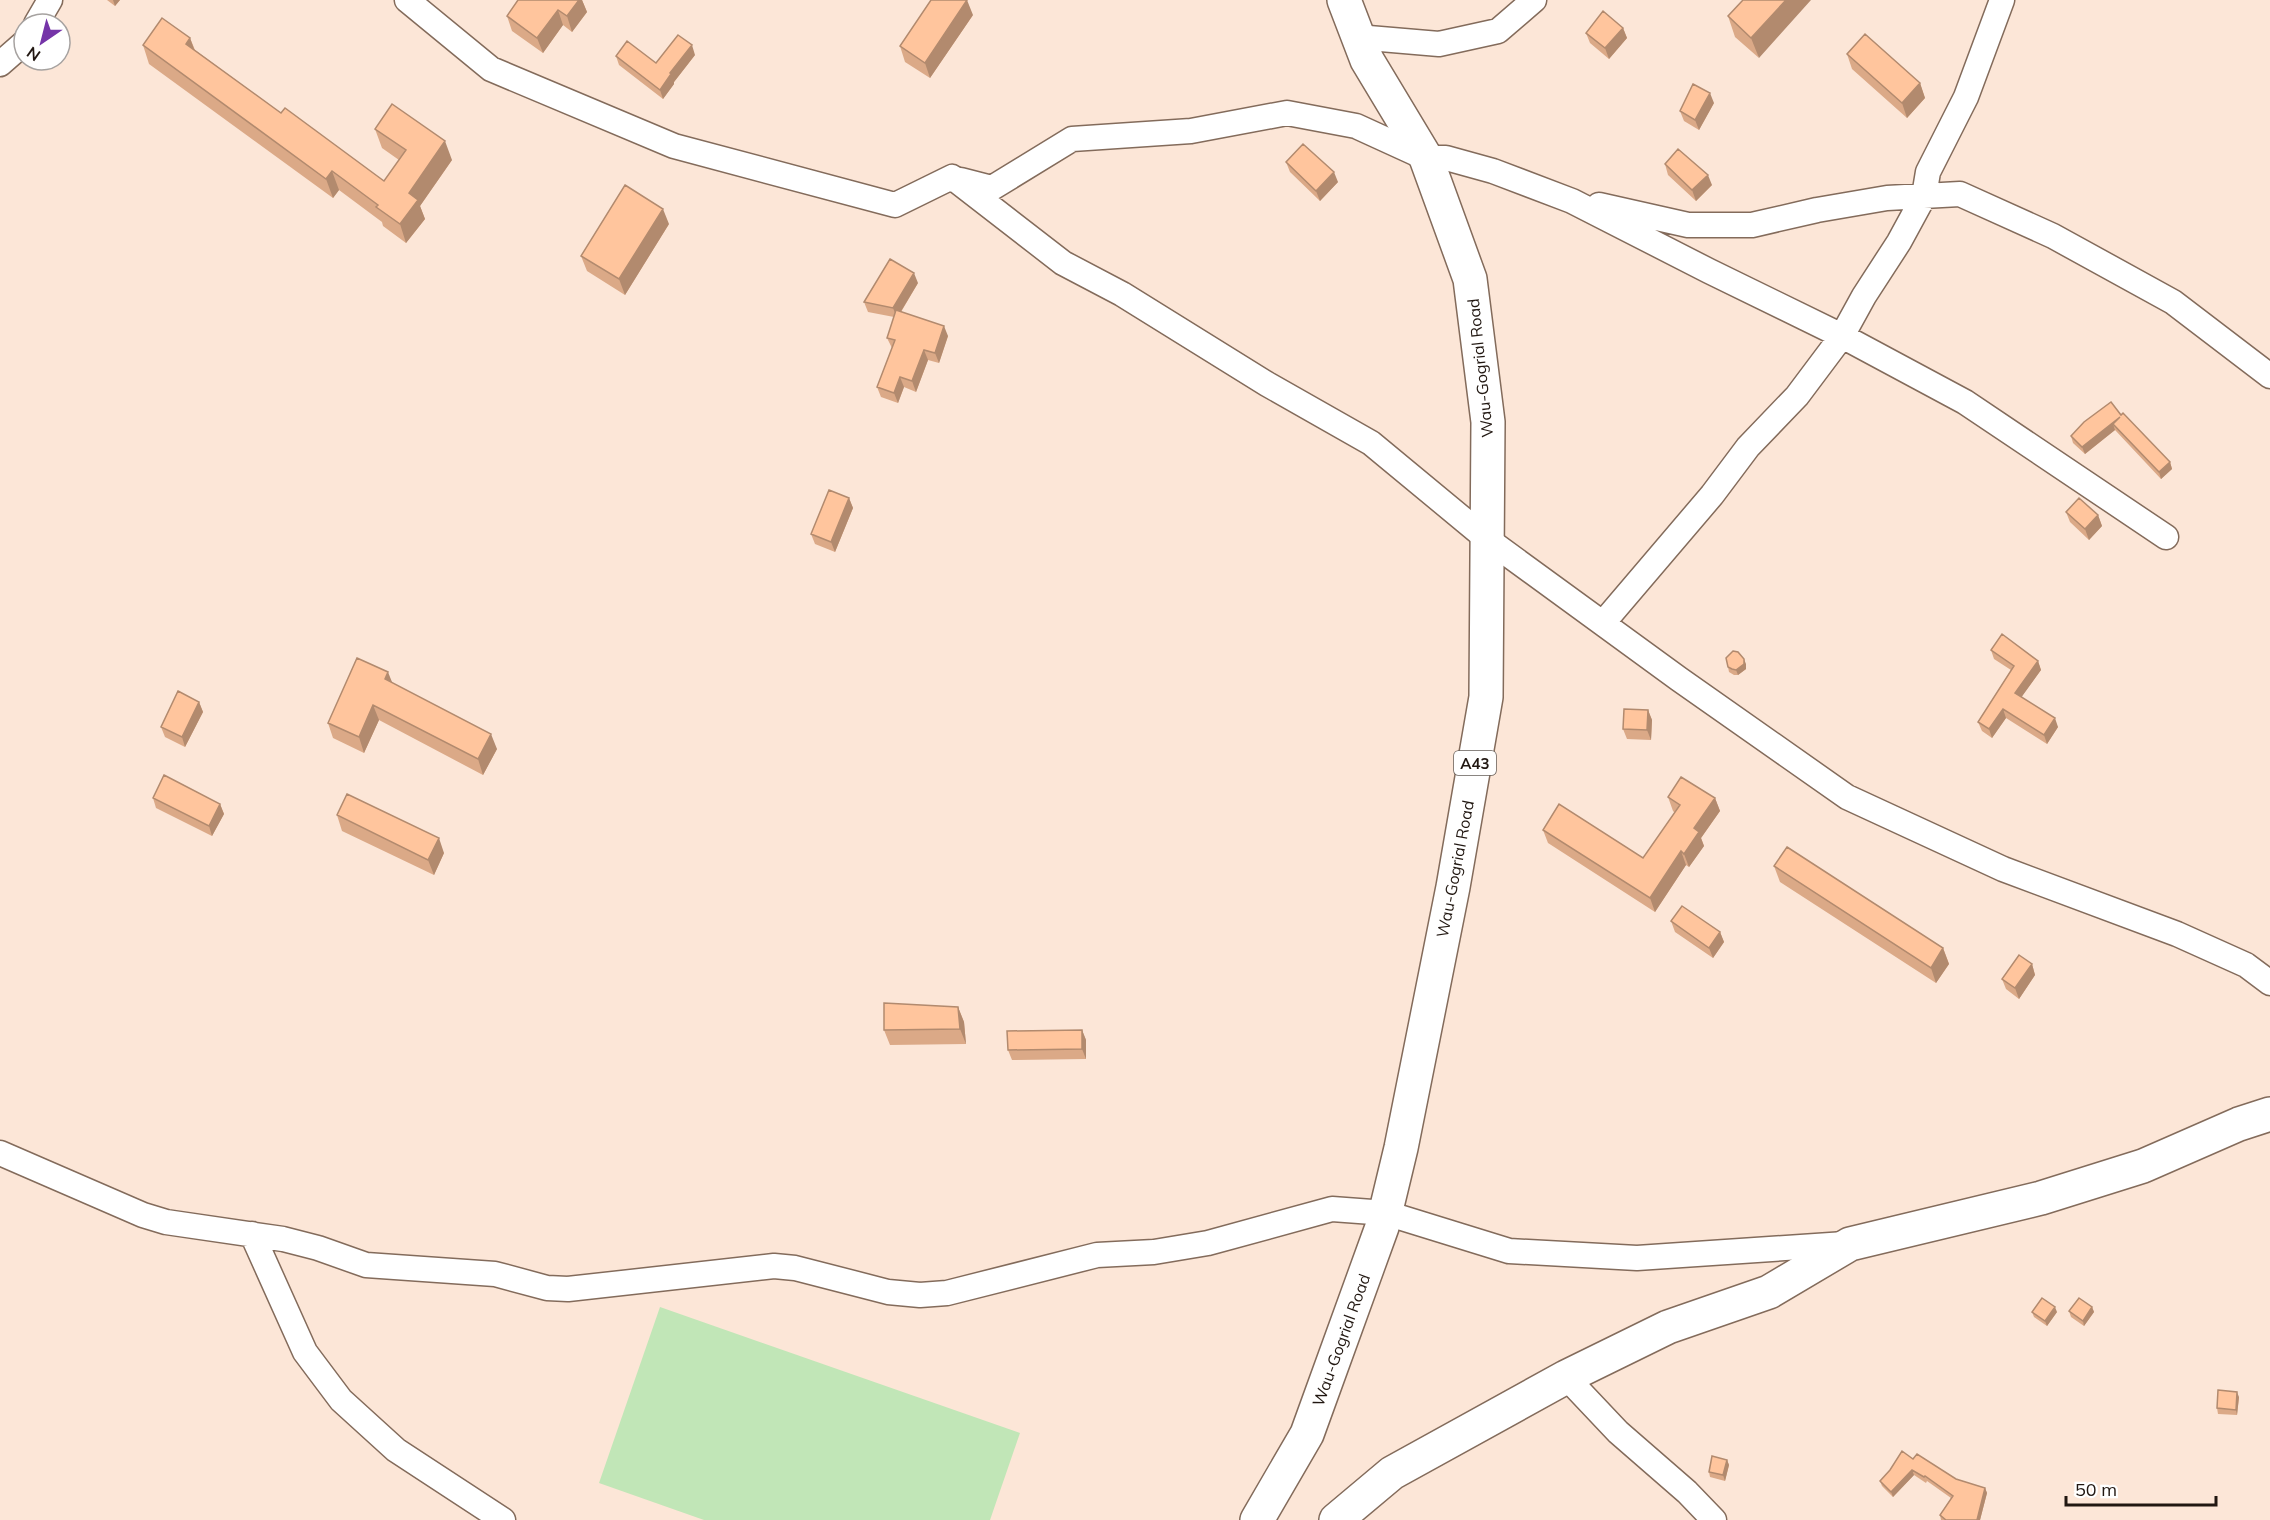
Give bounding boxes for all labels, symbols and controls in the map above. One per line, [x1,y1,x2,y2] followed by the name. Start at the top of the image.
[12,12,72,72] north arrow
[23,43,44,66] text: N
[1463,298,1497,438] street label: Wau-Gogrial Road
[1454,751,1496,775] road number: A43
[1432,799,1478,939] street label: Wau-Gogrial Road
[1308,1271,1374,1409] street label: Wau-Gogrial Road
[2066,1469,2216,1507] scale bar
[2075,1478,2117,1501] text: 50 m

